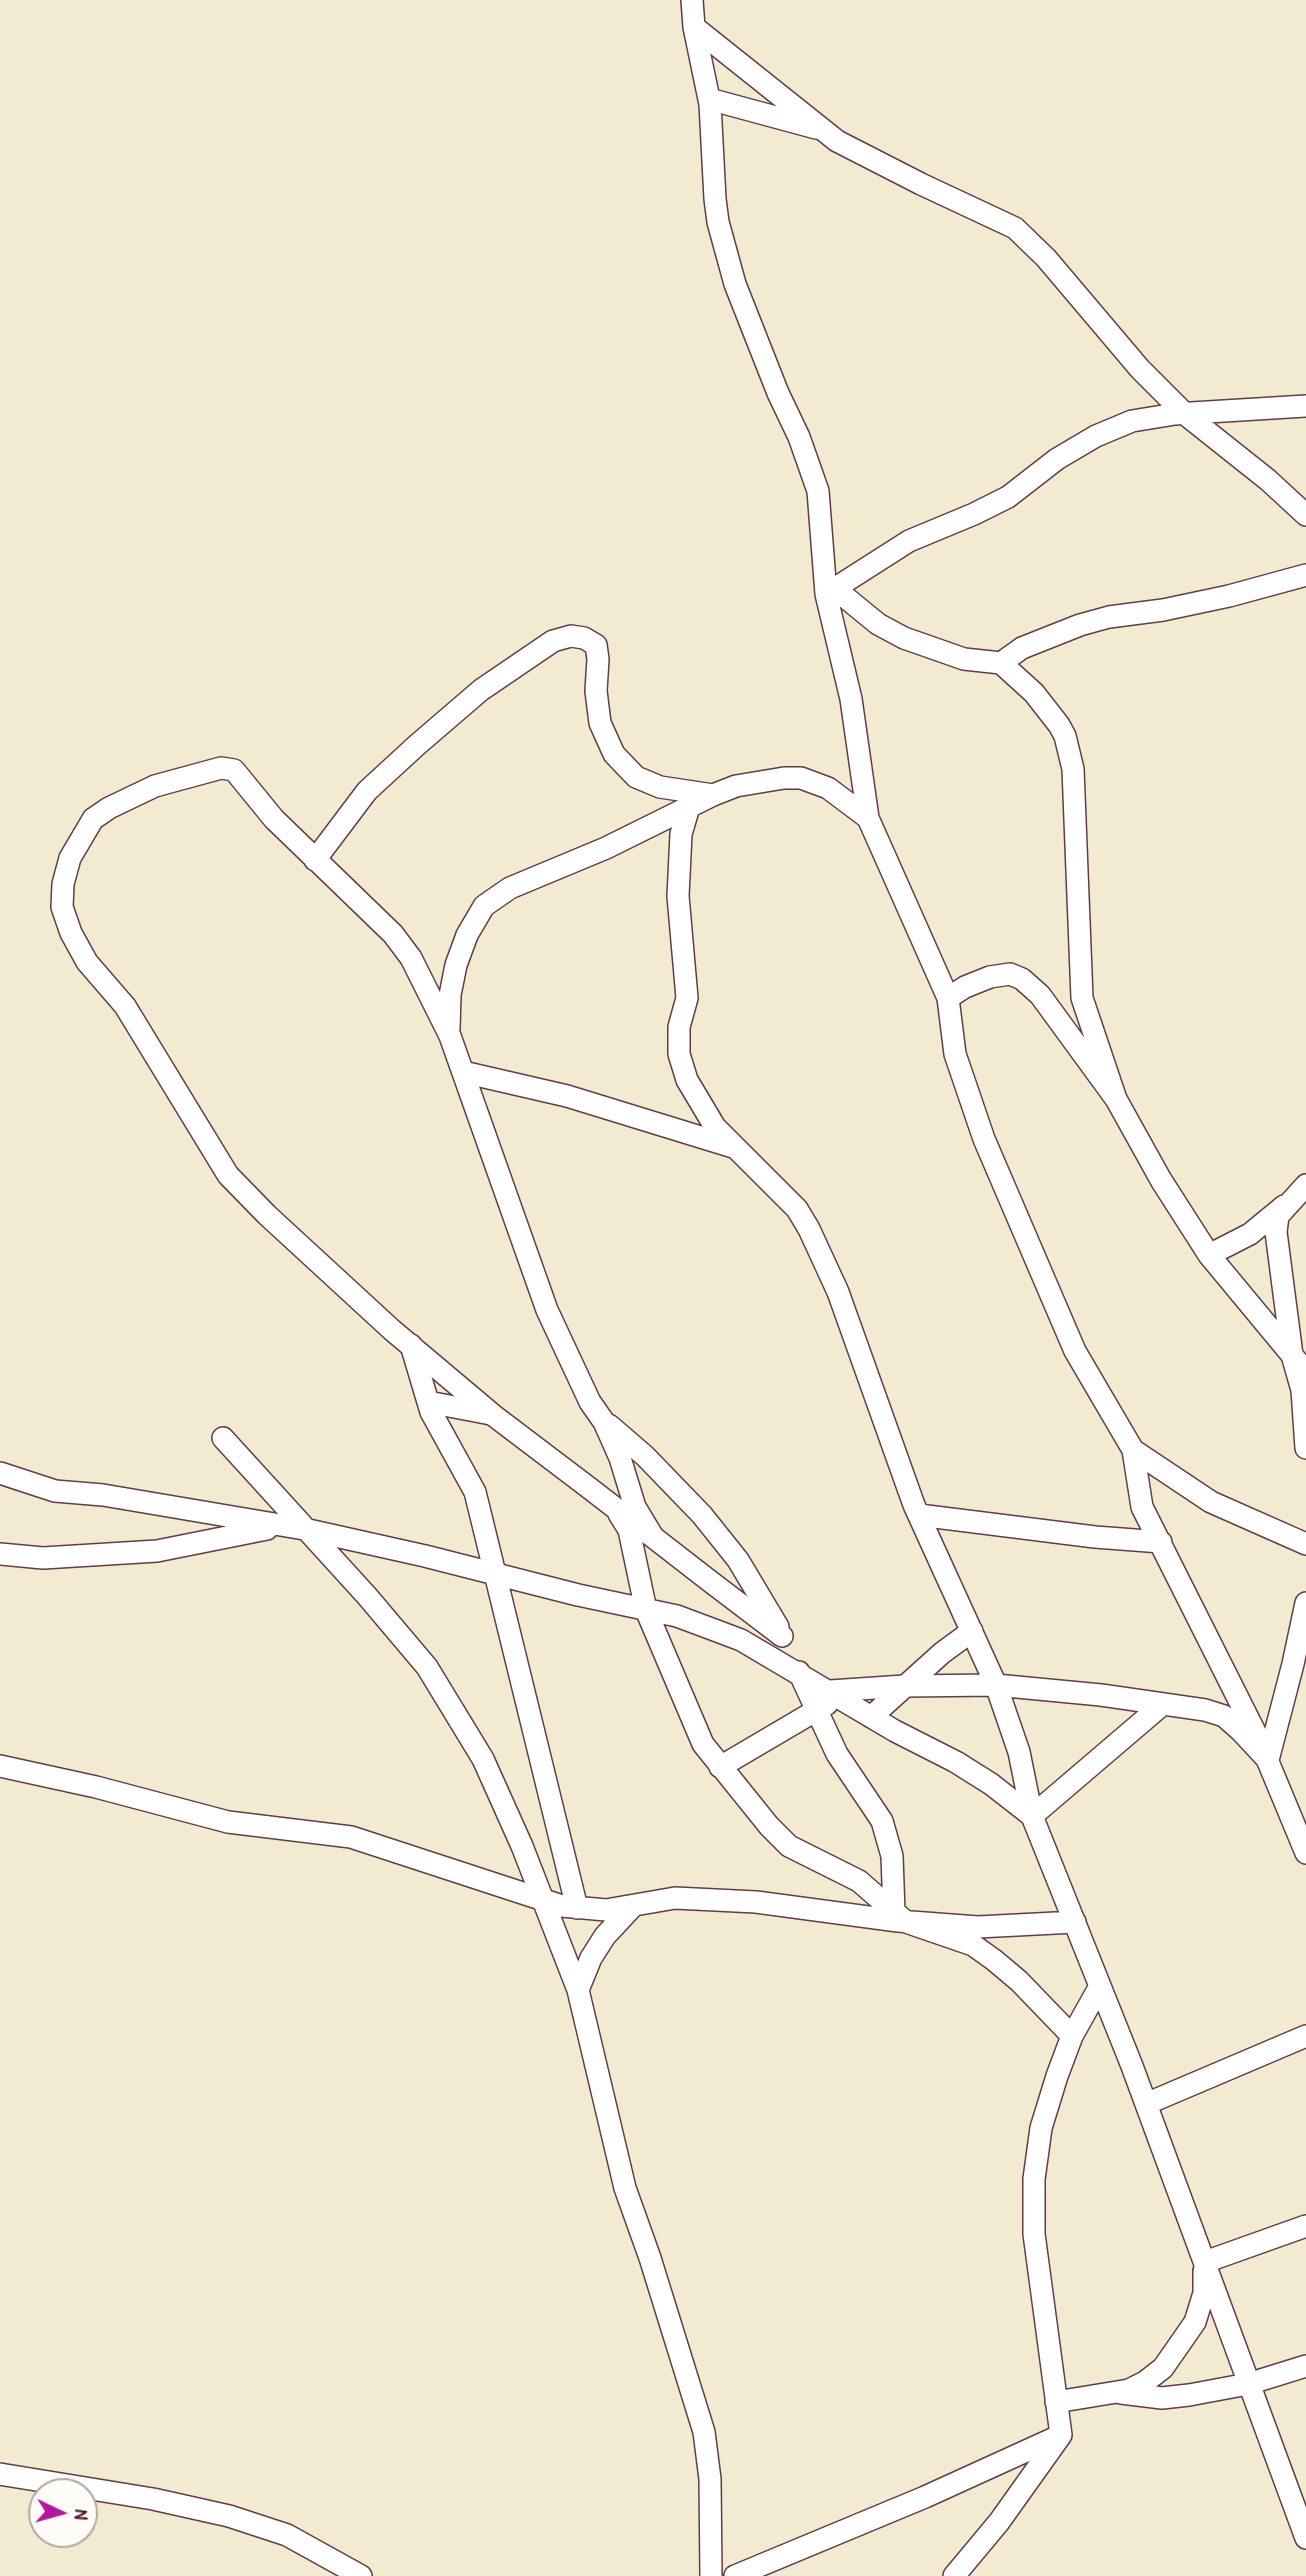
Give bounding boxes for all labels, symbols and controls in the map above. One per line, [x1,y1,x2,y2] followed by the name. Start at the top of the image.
[28,2478,98,2548] north arrow
[69,2508,95,2521] text: N

